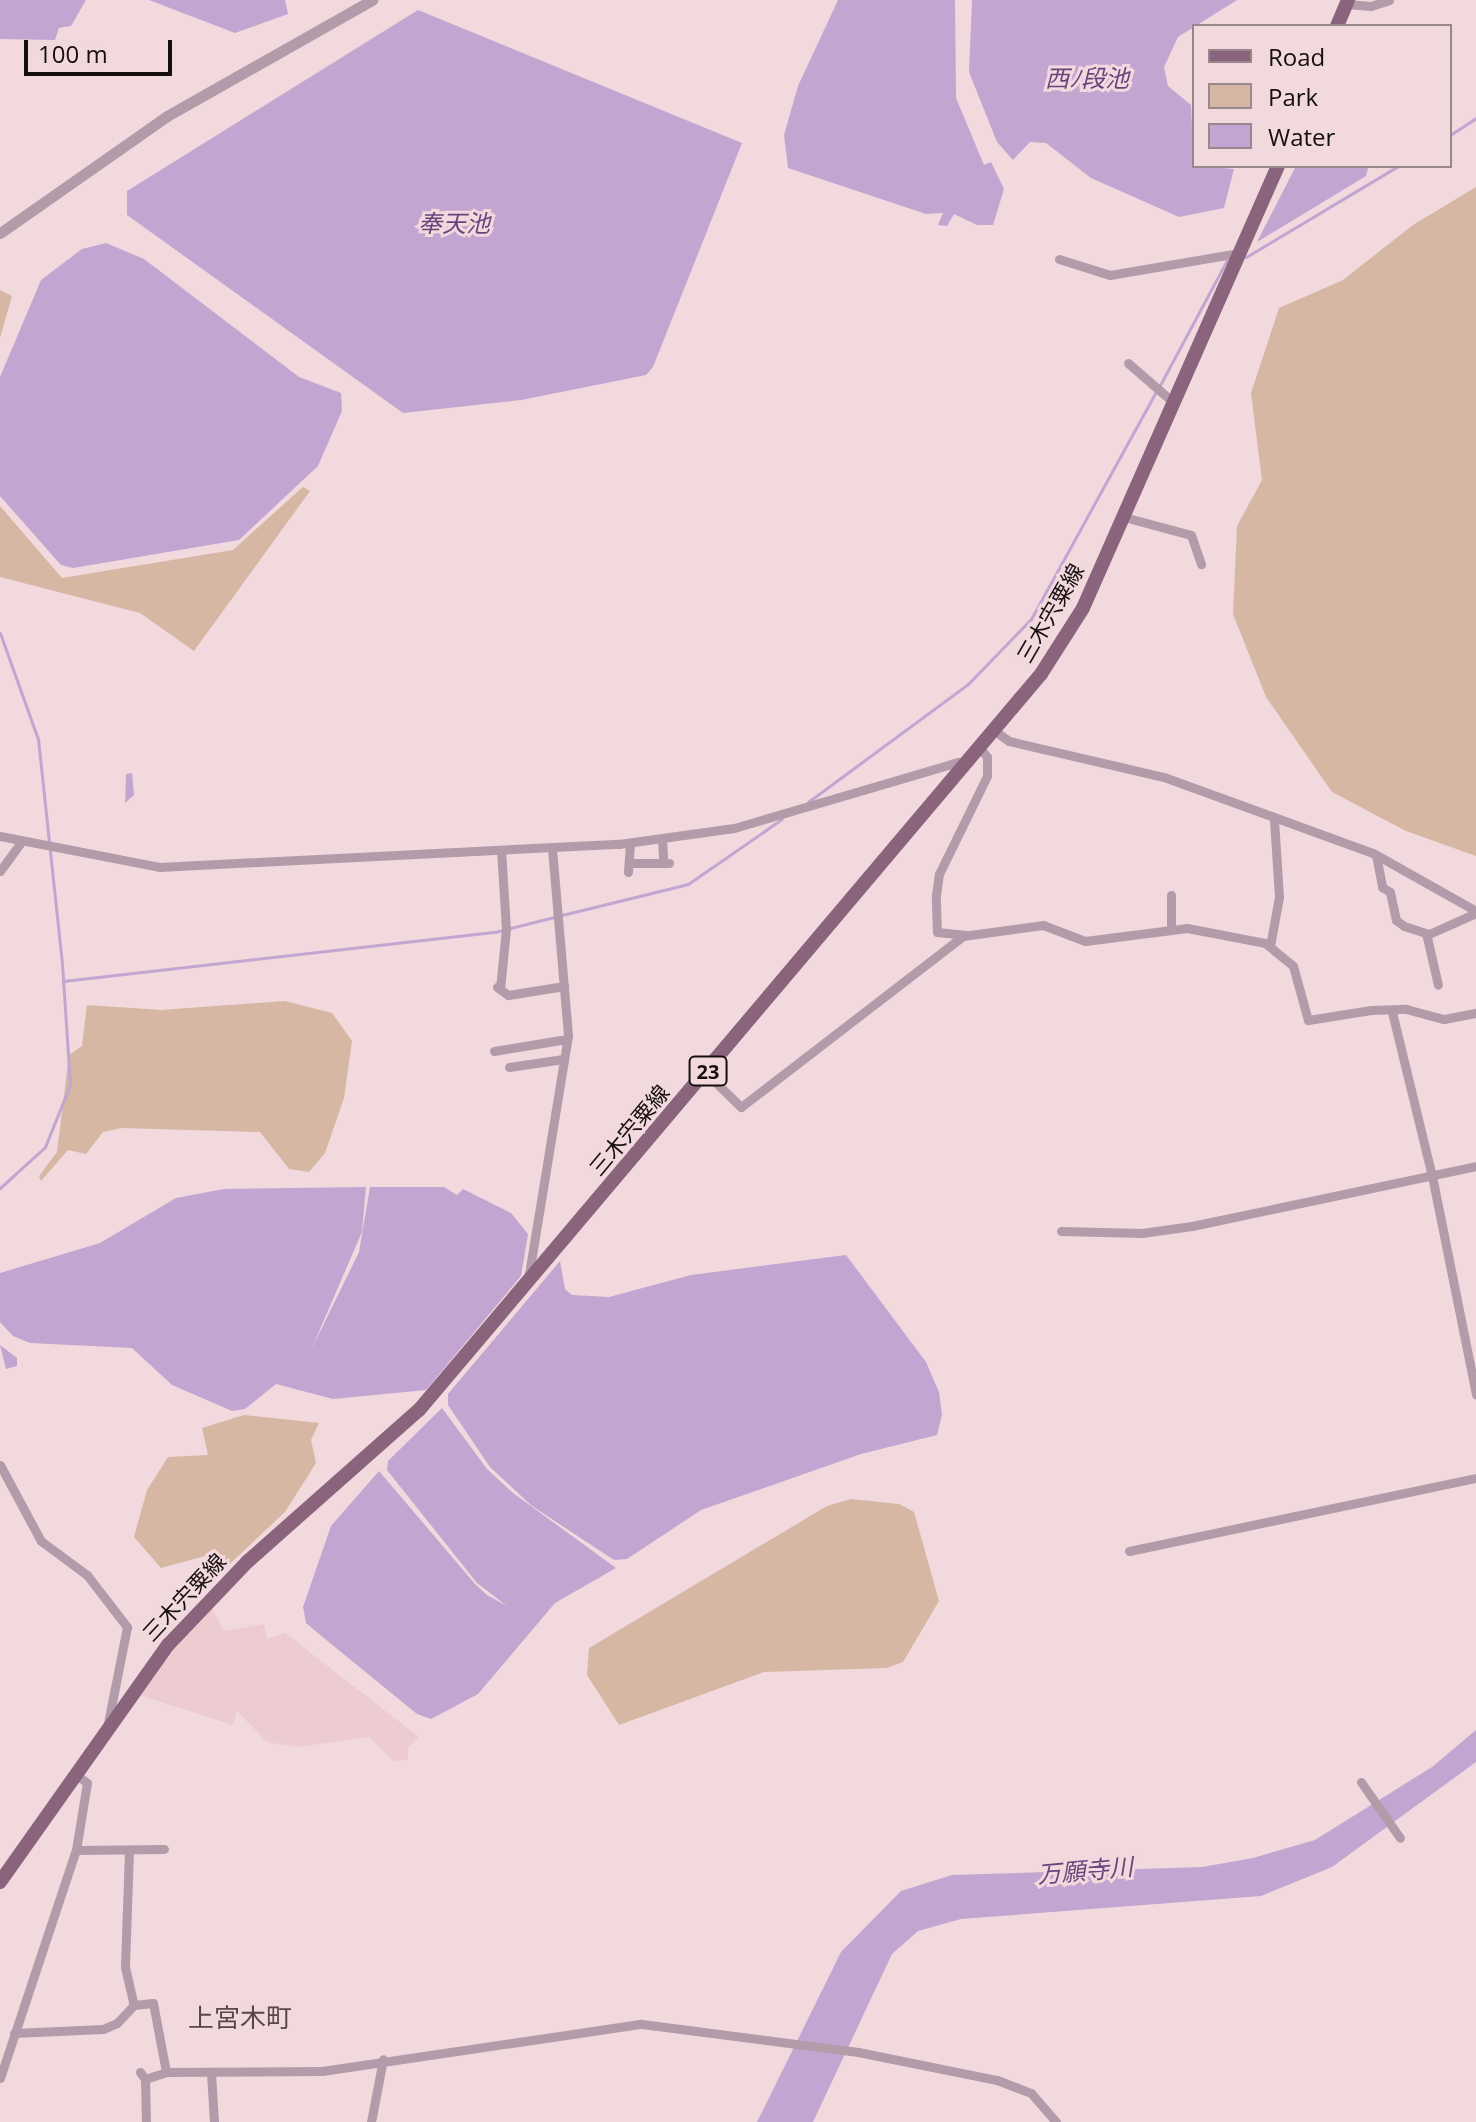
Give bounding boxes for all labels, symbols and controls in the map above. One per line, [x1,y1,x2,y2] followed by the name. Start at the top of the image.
[28,24,176,74] scale bar
[1192,24,1452,168] legend
[38,37,108,70] text: 100 m
[1268,40,1325,73] text: Road
[1045,64,1129,92] water label: 西ﾉ段池
[1268,80,1318,113] text: Park
[1268,120,1335,153] text: Water
[418,209,490,237] water label: 奉天池
[1011,559,1089,667] street label: 三木宍粟線
[688,1055,728,1087] road number: 23
[584,1079,674,1181] street label: 三木宍粟線
[137,1548,231,1646] street label: 三木宍粟線
[1036,1851,1134,1889] water label: 万願寺川
[188,2002,292,2034] district label: 上宮木町

